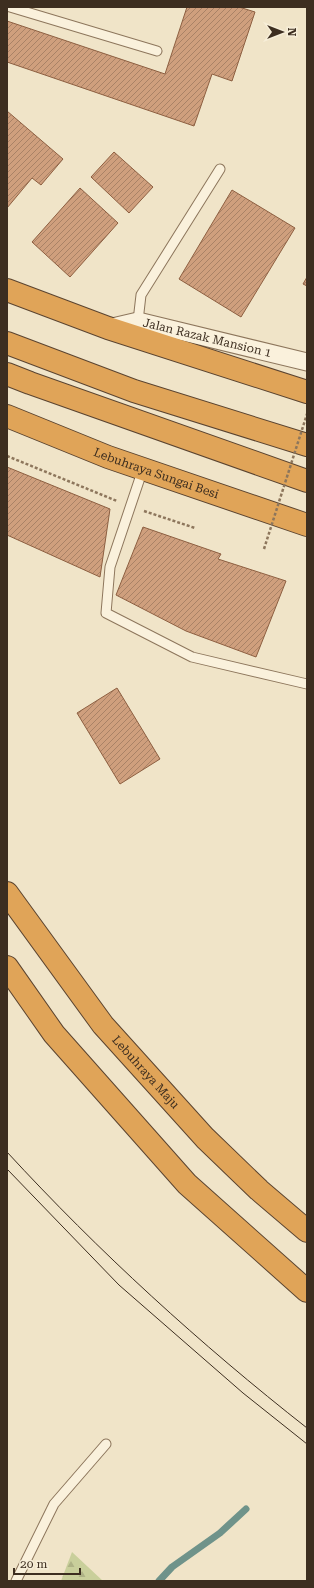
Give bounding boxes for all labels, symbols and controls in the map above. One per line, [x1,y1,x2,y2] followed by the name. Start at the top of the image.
[262,12,302,52] north arrow
[285,28,298,37] text: N
[142,315,273,360] street label: Jalan Razak Mansion 1
[92,445,221,501] street label: Lebuhraya Sungai Besi
[109,1033,183,1112] street label: Lebuhraya Maju
[14,1550,80,1576] scale bar
[20,1557,47,1571] text: 20 m

